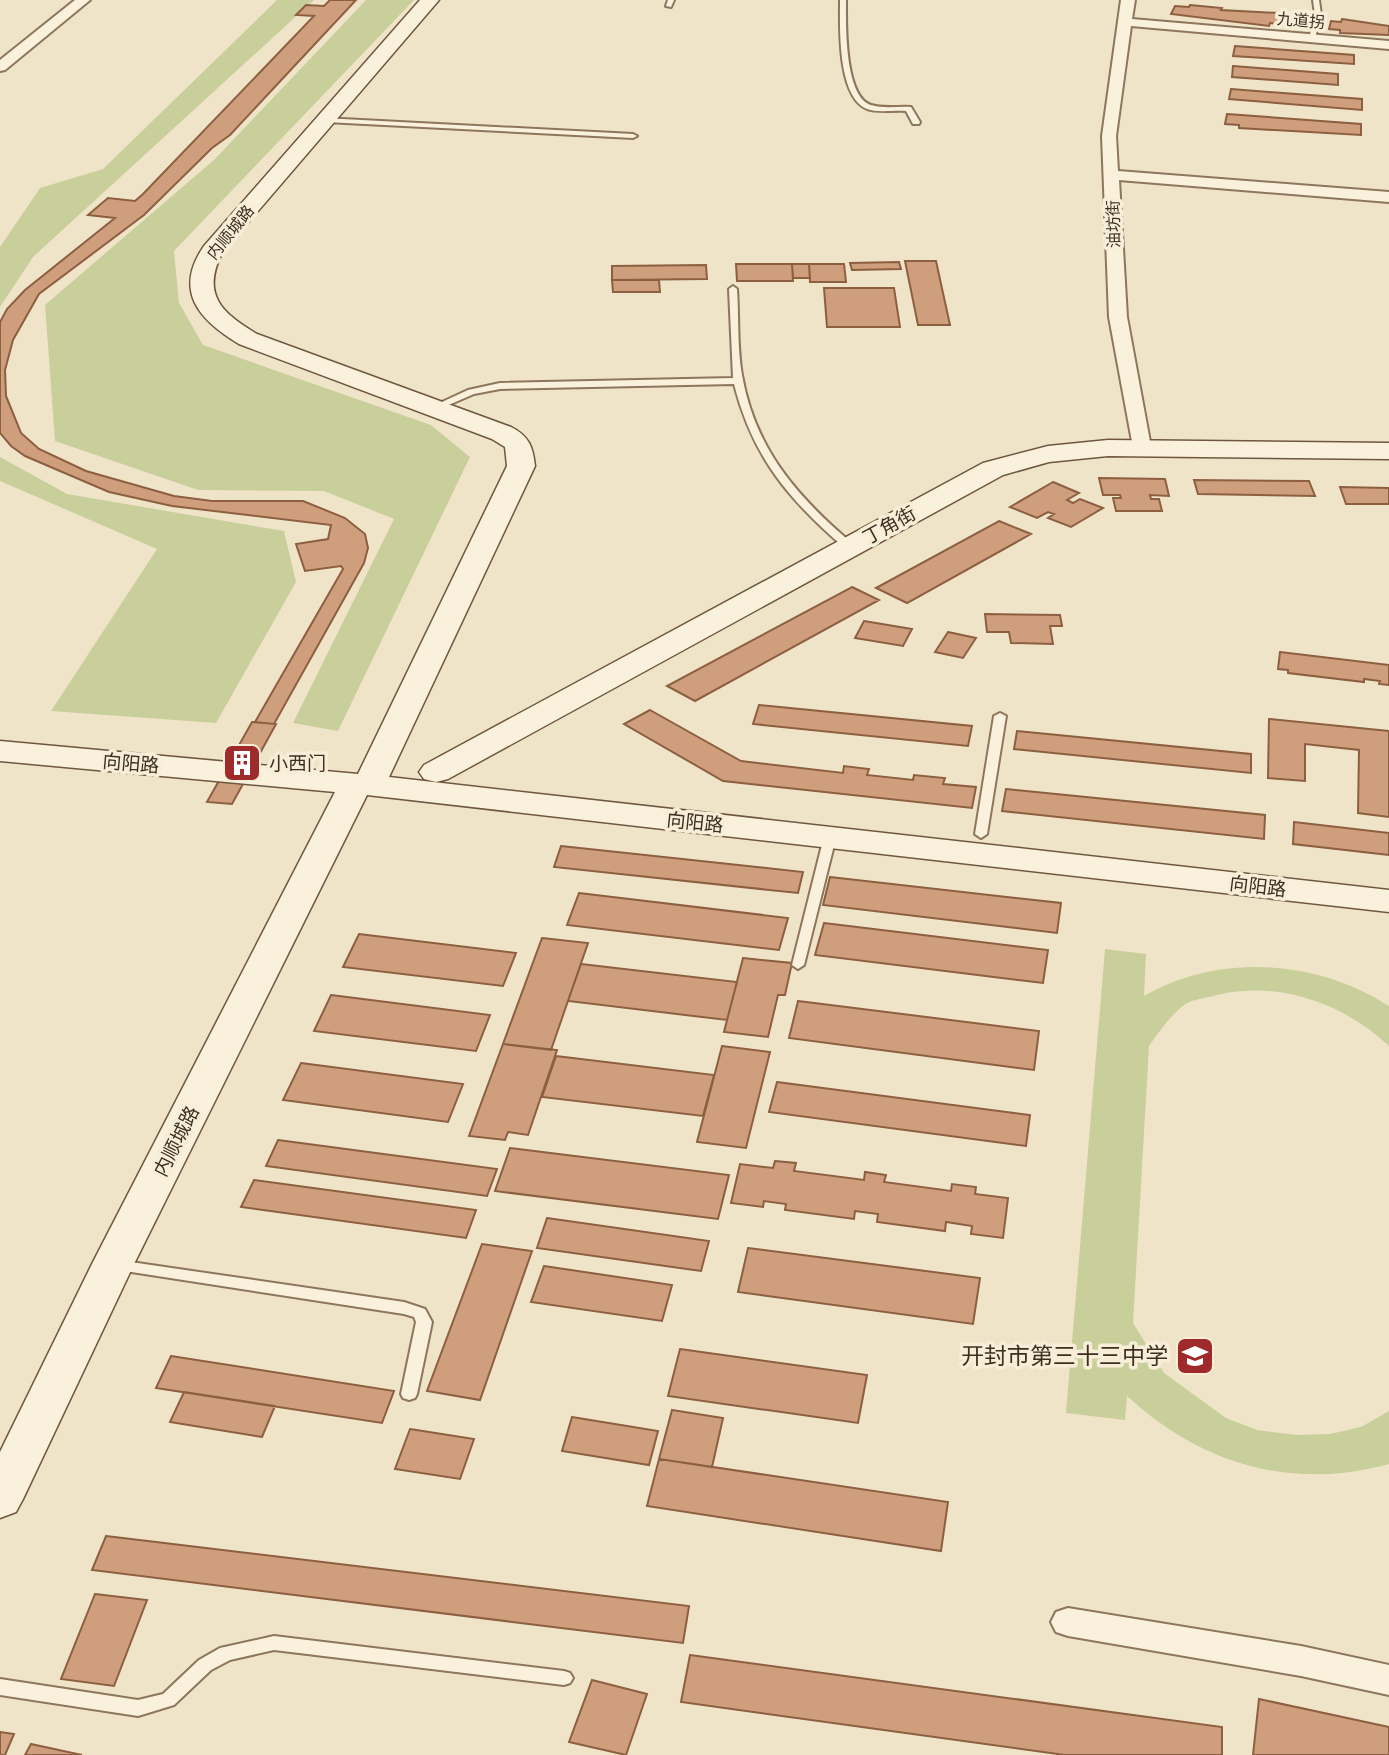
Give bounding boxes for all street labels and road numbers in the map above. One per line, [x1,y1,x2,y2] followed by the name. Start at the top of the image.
[1276,10,1326,31] street label: 九道拐
[1105,200,1122,248] street label: 油坊街
[204,202,257,263] street label: 内顺城路
[859,502,919,548] street label: 丁角街
[102,751,160,776] street label: 向阳路
[665,809,724,836] street label: 向阳路
[1228,873,1288,900] street label: 向阳路
[150,1103,203,1180] street label: 内顺城路

